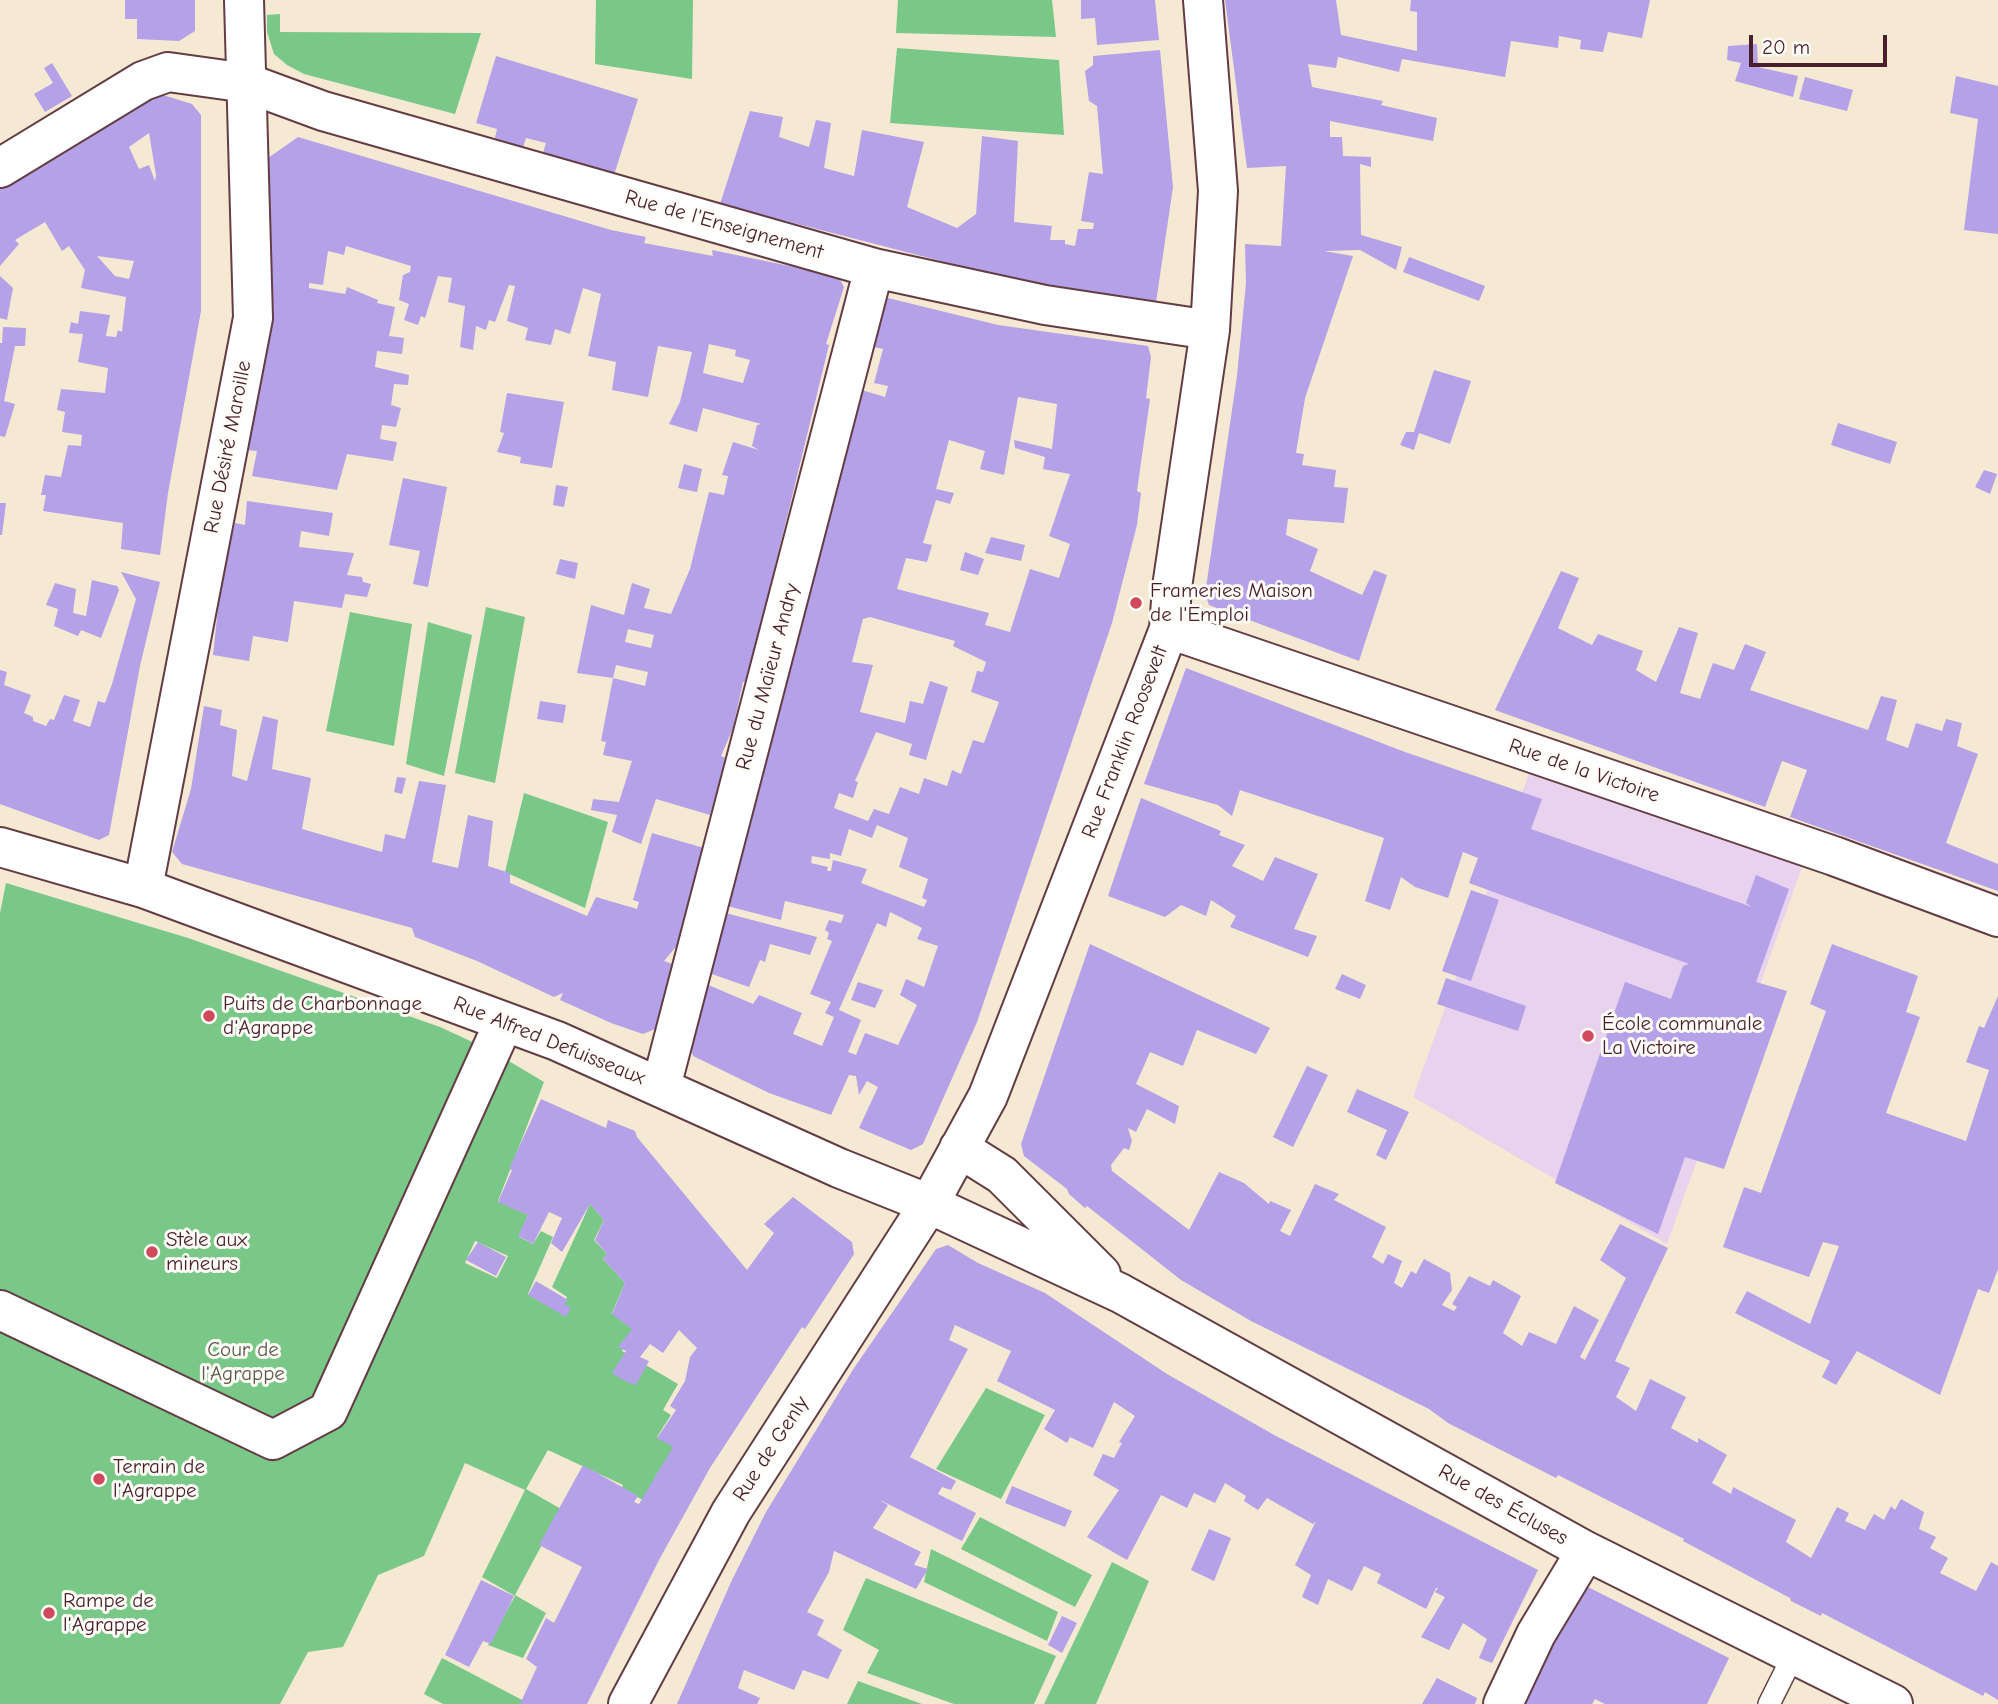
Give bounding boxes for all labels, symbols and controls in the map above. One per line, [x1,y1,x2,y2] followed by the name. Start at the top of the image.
[1753,21,1891,65] scale bar
[1762,35,1810,59] text: 20 m
[622,185,826,265] street label: Rue de l'Enseignement
[199,359,257,535] street label: Rue Désiré Maroille
[1150,578,1313,628] place label: Frameries Maison de l'Emploi
[731,581,805,773] street label: Rue du Maïeur Andry
[1128,595,1144,611] marker: Frameries Maison de l'Emploi
[1077,642,1173,842] street label: Rue Franklin Roosevelt
[1505,733,1663,809] street label: Rue de la Victoire
[223,991,422,1041] place label: Puits de Charbonnage d'Agrappe
[449,991,649,1091] street label: Rue Alfred Defuisseaux
[201,1008,217,1024] marker: Puits de Charbonnage d'Agrappe
[1602,1011,1762,1061] place label: École communale La Victoire
[1580,1028,1596,1044] marker: École communale La Victoire
[166,1227,247,1277] place label: Stèle aux mineurs
[144,1244,160,1260] marker: Stèle aux mineurs
[201,1337,285,1387] park label: Cour de l'Agrappe
[728,1392,814,1506] street label: Rue de Genly
[113,1454,205,1504] place label: Terrain de l'Agrappe
[1434,1459,1572,1551] street label: Rue des Écluses
[91,1471,107,1487] marker: Terrain de l'Agrappe
[63,1588,154,1638] place label: Rampe de l'Agrappe
[41,1605,57,1621] marker: Rampe de l'Agrappe

